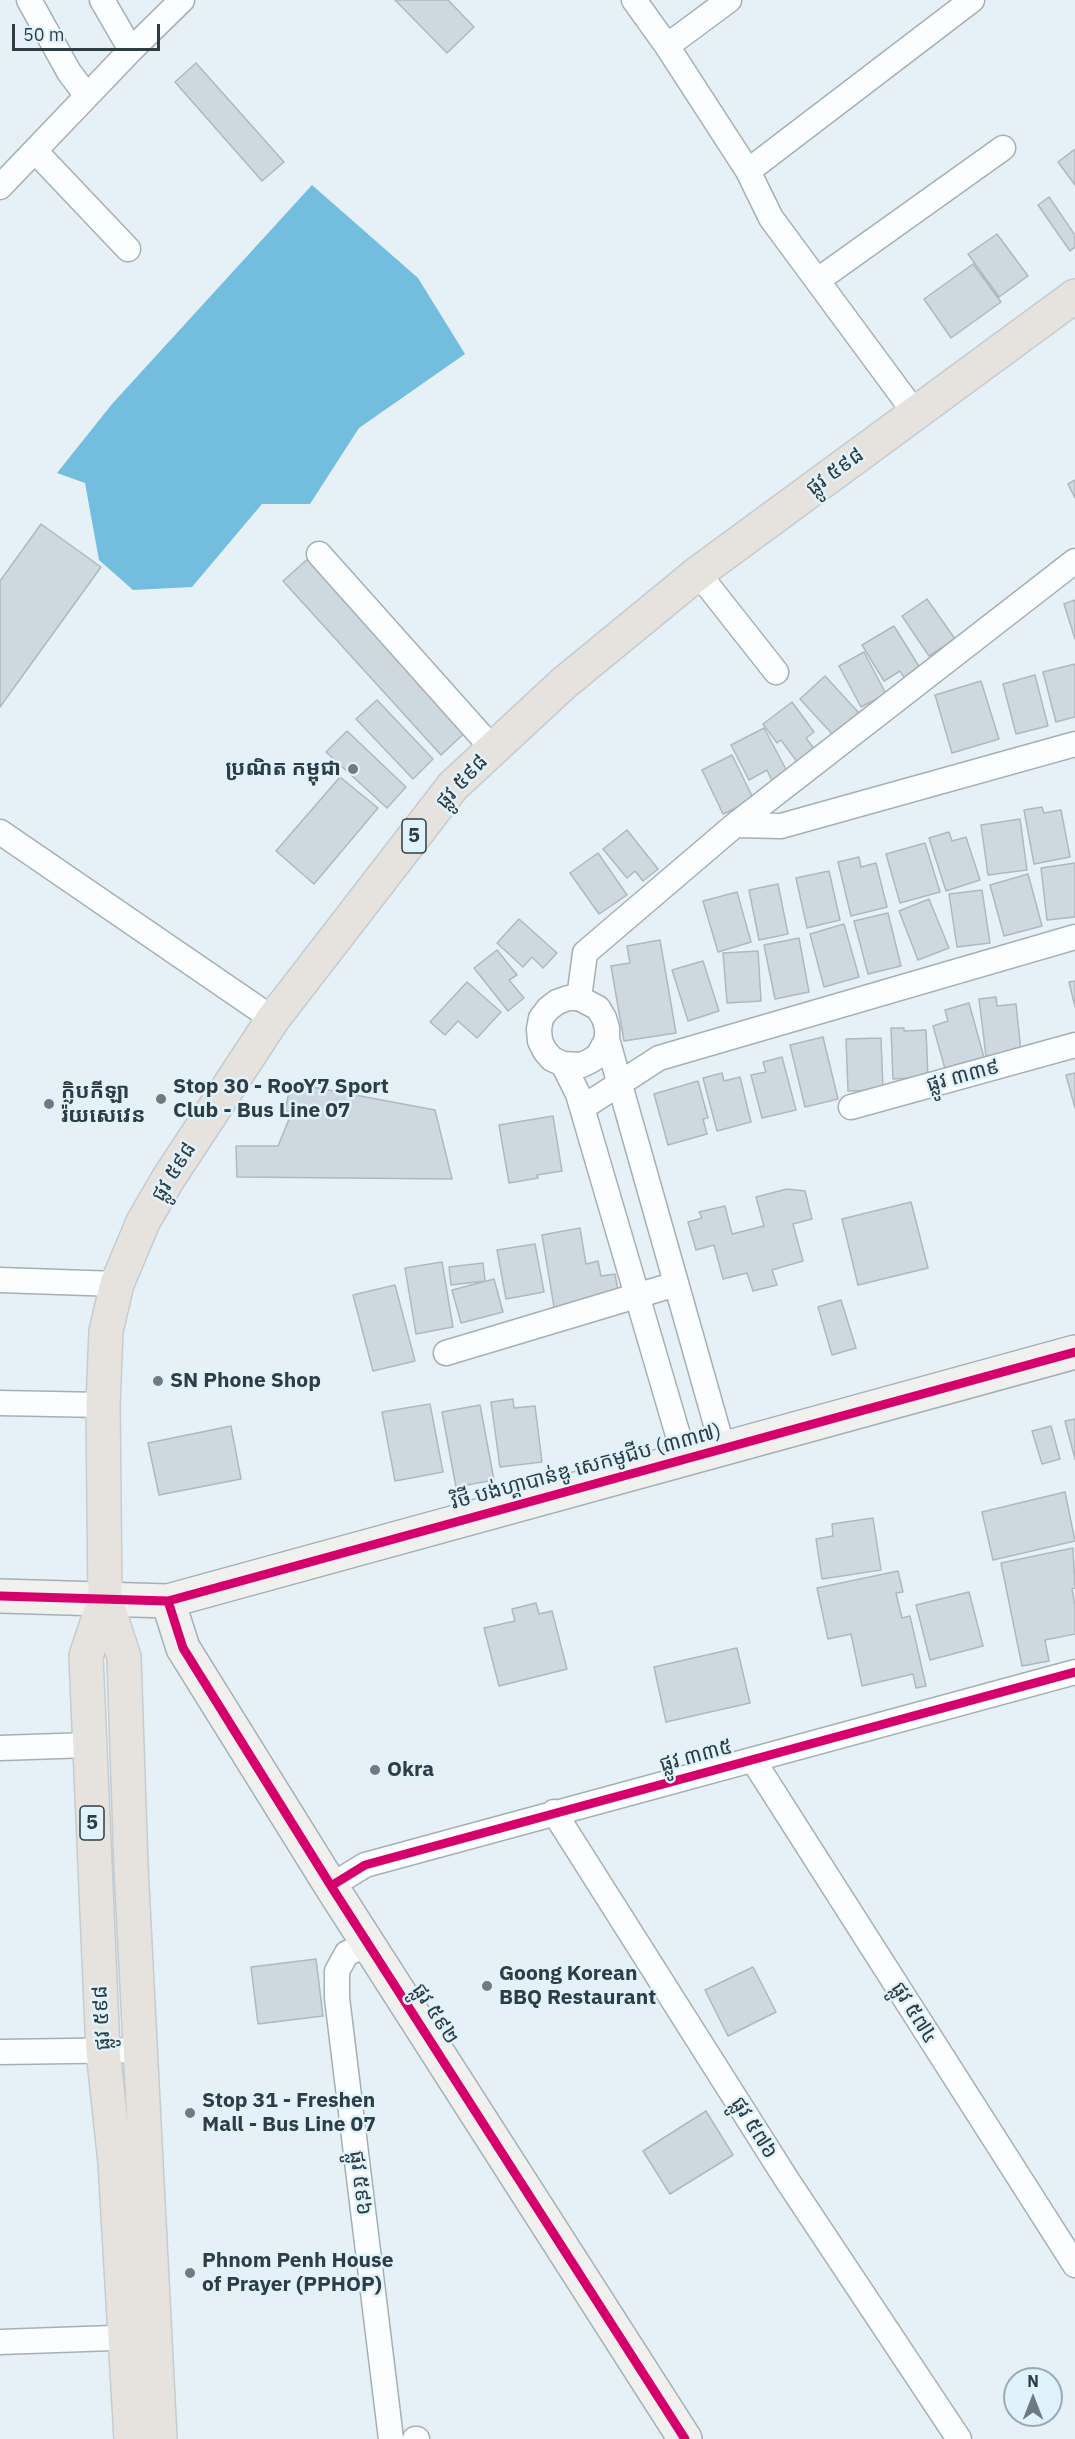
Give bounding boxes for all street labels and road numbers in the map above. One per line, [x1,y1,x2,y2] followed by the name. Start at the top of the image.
[801,443,869,501] street label: ផ្លូវ ៥៩៨
[431,750,493,814] street label: ផ្លូវ ៥៩៨
[402,819,426,853] road number: 5
[924,1054,1002,1098] street label: ផ្លូវ ៣៣៩
[146,1138,202,1206] street label: ផ្លូវ ៥៩៨
[448,1419,724,1515] street label: វិថី បង់ហ្គាបាន់ឌូ សេកមូជីប (៣៣៧)
[657,1734,735,1778] street label: ផ្លូវ ៣៣៥
[80,1806,104,1840] road number: 5
[885,1977,943,2049] street label: ផ្លូវ ៥៧៤
[406,1979,464,2049] street label: ផ្លូវ ៥៩២
[88,1985,116,2051] street label: ផ្លូវ ៥៩៨
[725,2092,783,2164] street label: ផ្លូវ ៥៧៦
[344,2149,376,2217] street label: ផ្លូវ ៥៩៦

